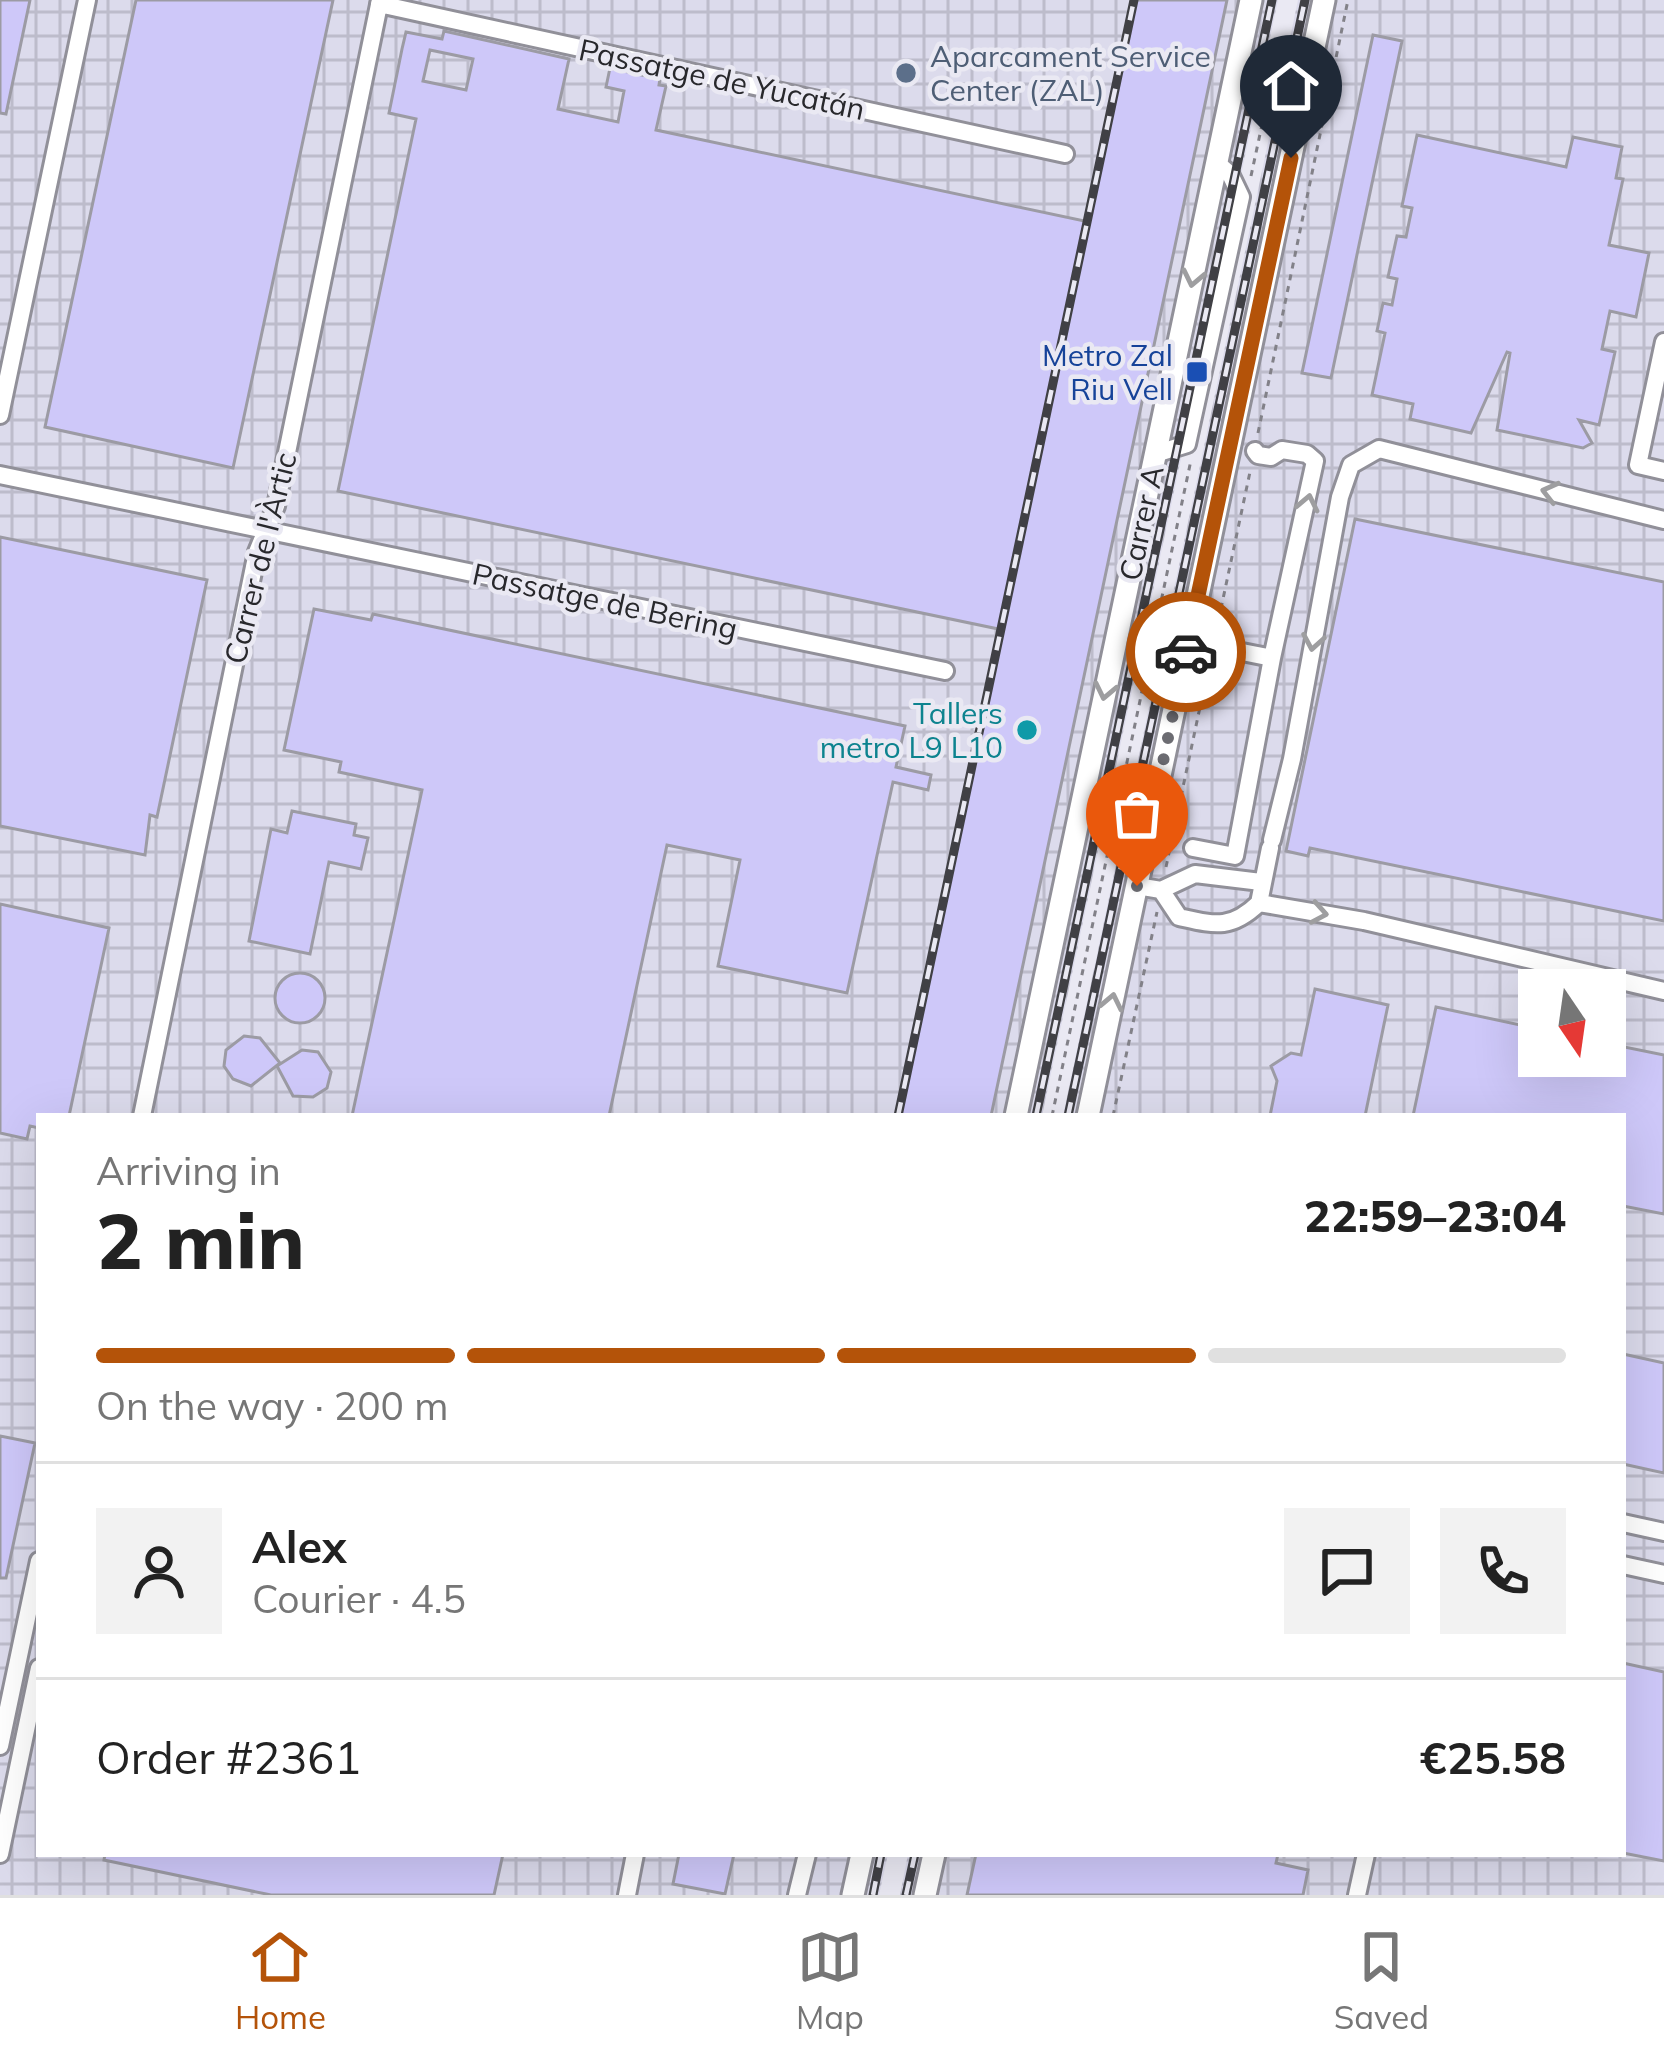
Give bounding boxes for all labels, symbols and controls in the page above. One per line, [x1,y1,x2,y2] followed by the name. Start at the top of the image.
[575,30,869,128] street label: Passatge de Yucatán
[1240,35,1342,158] pin
[930,37,1211,109] place label: Aparcament Service Center (ZAL)
[1258,53,1324,119] icon: home
[893,60,919,86] marker: Aparcament Service Center (ZAL)
[1181,267,1206,287] one-way arrow
[1042,336,1173,408] place label: Metro Zal Riu Vell
[1184,359,1210,385] marker: Metro Zal Riu Vell
[215,448,305,668] street label: Carrer de l'Àrtic
[1110,462,1172,584] street label: Carrer A
[1541,481,1561,506] one-way arrow
[1294,494,1319,514] one-way arrow
[469,554,741,648] street label: Passatge de Bering
[1126,592,1246,712] courier
[1153,619,1219,685] icon: car
[1301,631,1327,651] one-way arrow
[1094,681,1119,701] one-way arrow
[820,694,1003,766] place label: Tallers metro L9 L10
[1014,717,1040,743] marker: Tallers metro L9 L10
[1086,763,1188,886] pin
[1104,781,1170,847] icon: bag
[1309,900,1329,925] one-way arrow
[1518,969,1626,1077] north arrow
[1518,969,1626,1077] map controls
[1099,992,1124,1012] one-way arrow
[96,1146,281,1195] text: Arriving in
[1304,1187,1566,1243] text: 22:59–23:04
[96,1191,305,1289] text: 2 min
[96,1381,448,1430] text: On the way · 200 m
[96,1508,222,1634] button: person
[1284,1508,1410,1634] button: chat
[1440,1508,1566,1634] button: phone
[252,1518,347,1574] text: Alex
[252,1574,466,1623] text: Courier · 4.5
[96,1729,361,1785] text: Order #2361
[1420,1729,1566,1785] text: €25.58
[235,1924,326,2037] tab: Home
[796,1924,864,2037] tab: Map
[1334,1924,1429,2037] tab: Saved

